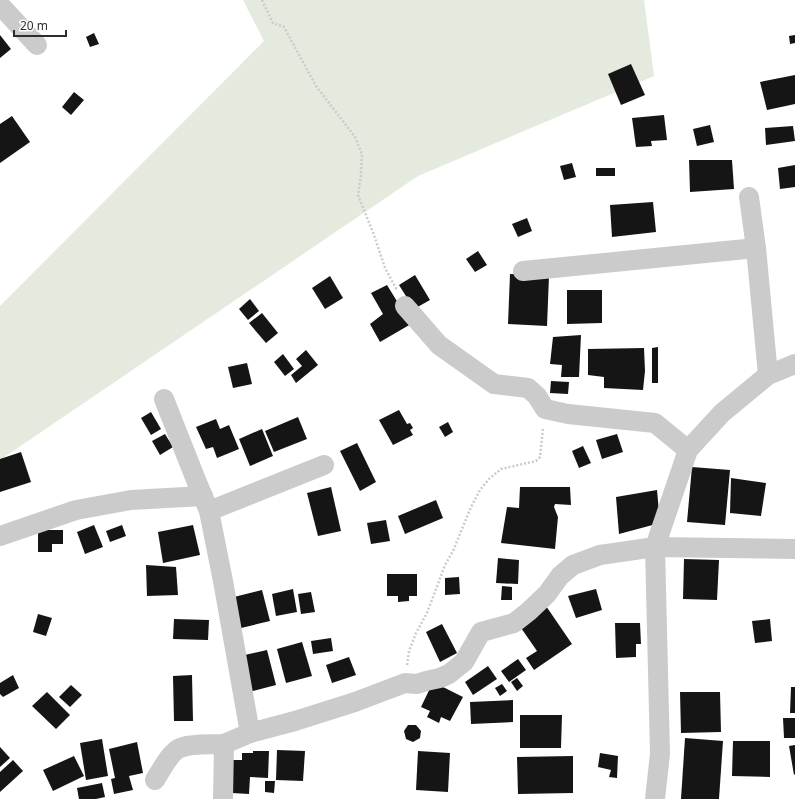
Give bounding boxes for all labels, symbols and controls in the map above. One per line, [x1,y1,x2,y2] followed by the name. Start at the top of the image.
[14,12,66,38] scale bar
[20,17,48,34] text: 20 m

